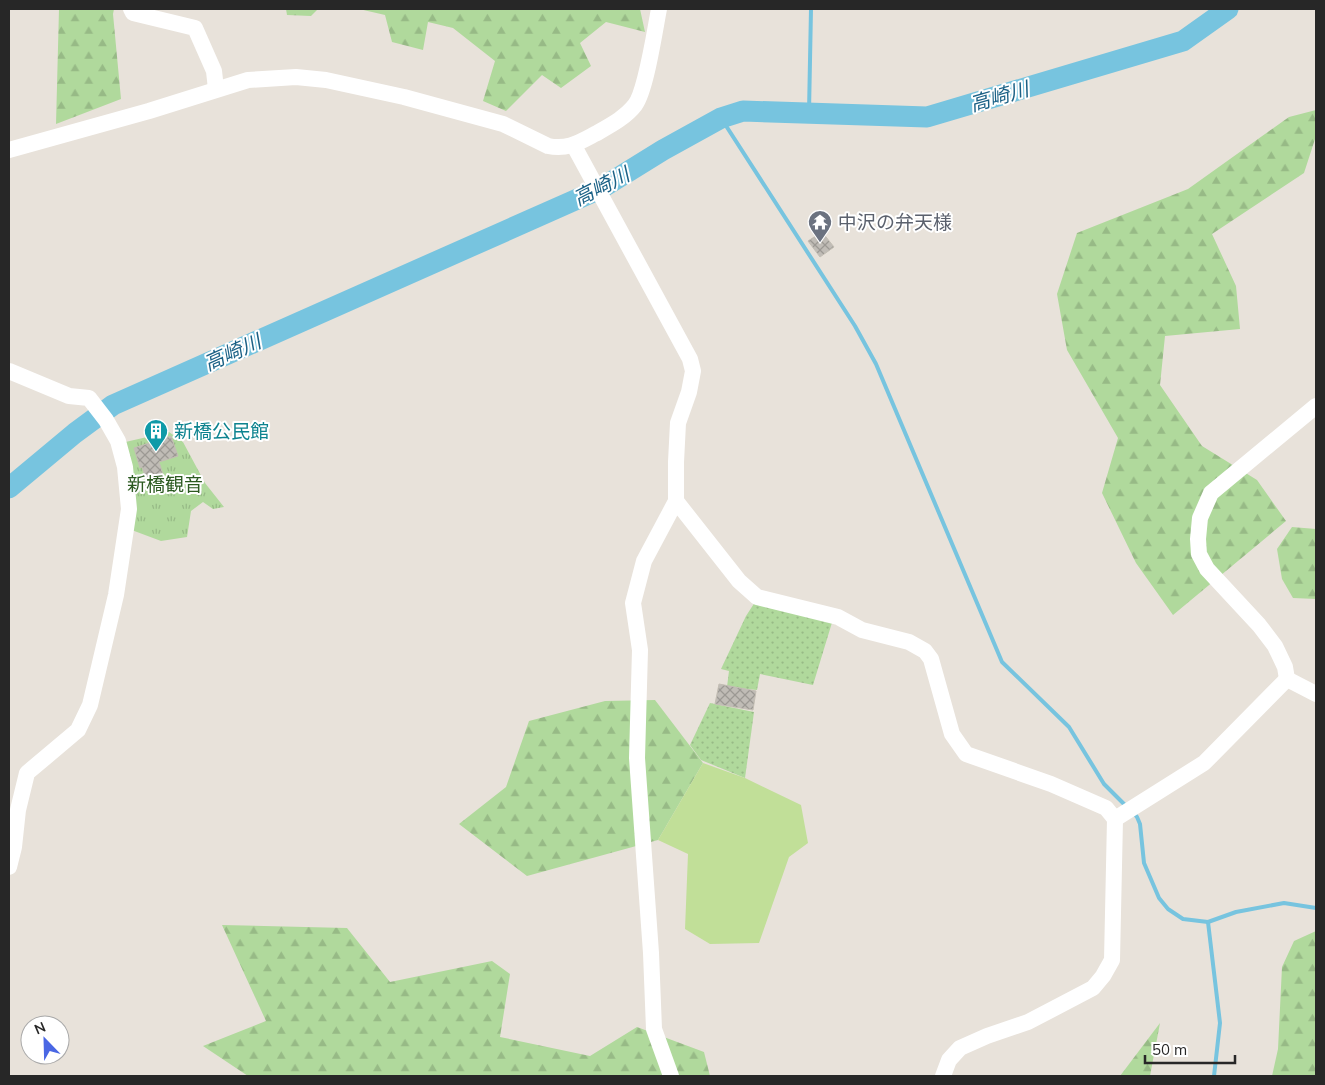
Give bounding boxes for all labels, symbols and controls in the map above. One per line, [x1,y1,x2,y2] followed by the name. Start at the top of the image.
[967,75,1033,116] water label: 高崎川
[569,160,635,211] water label: 高崎川
[807,209,833,243] temple icon: 中沢の弁天様
[838,210,952,234] place label: 中沢の弁天様
[200,328,266,376] water label: 高崎川
[143,418,169,452] building icon: 新橋公民館
[174,419,269,443] place label: 新橋公民館
[127,472,203,496] park label: 新橋観音
[20,1015,70,1065] north arrow
[32,1018,48,1038] text: N
[1145,1032,1235,1064] scale bar
[1152,1040,1187,1059] text: 50 m

